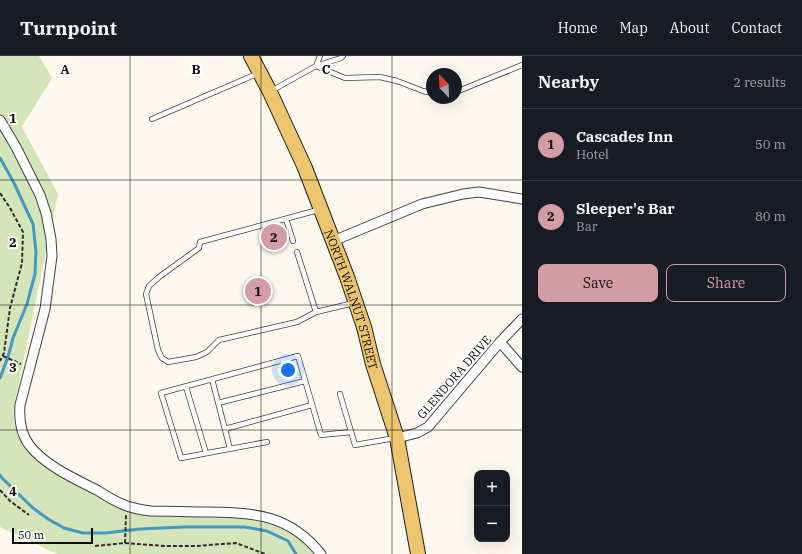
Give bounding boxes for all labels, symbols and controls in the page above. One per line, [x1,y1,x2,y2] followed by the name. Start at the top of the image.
[20,16,117,40] text: Turnpoint
[558,19,597,37] text: Home
[619,19,648,37] text: Map
[670,19,709,37] text: About
[731,19,782,37] text: Contact
[60,61,70,78] text: A
[191,61,201,78] text: B
[322,61,331,78] text: C
[426,68,462,104] north arrow
[538,71,599,93] text: Nearby
[733,74,786,91] text: 2 results
[9,110,17,127] text: 1
[576,127,673,146] text: Cascades Inn
[547,136,555,153] text: 1
[755,136,786,153] text: 50 m
[576,146,609,163] text: Hotel
[576,199,675,218] text: Sleeper's Bar
[547,208,555,225] text: 2
[755,208,786,225] text: 80 m
[576,218,598,235] text: Bar
[261,222,287,252] pin: 2
[322,227,382,372] street label: NORTH WALNUT STREET
[9,234,17,251] text: 2
[538,264,658,302] button: Save
[666,264,786,302] button: Share
[245,276,271,306] pin: 1
[414,332,494,422] street label: GLENDORA DRIVE
[9,359,17,376] text: 3
[278,360,298,380] your location
[474,470,510,542] map controls
[474,470,510,506] button: +
[9,483,17,500] text: 4
[474,506,510,542] button: −
[12,526,93,545] scale bar
[18,528,44,542] text: 50 m

